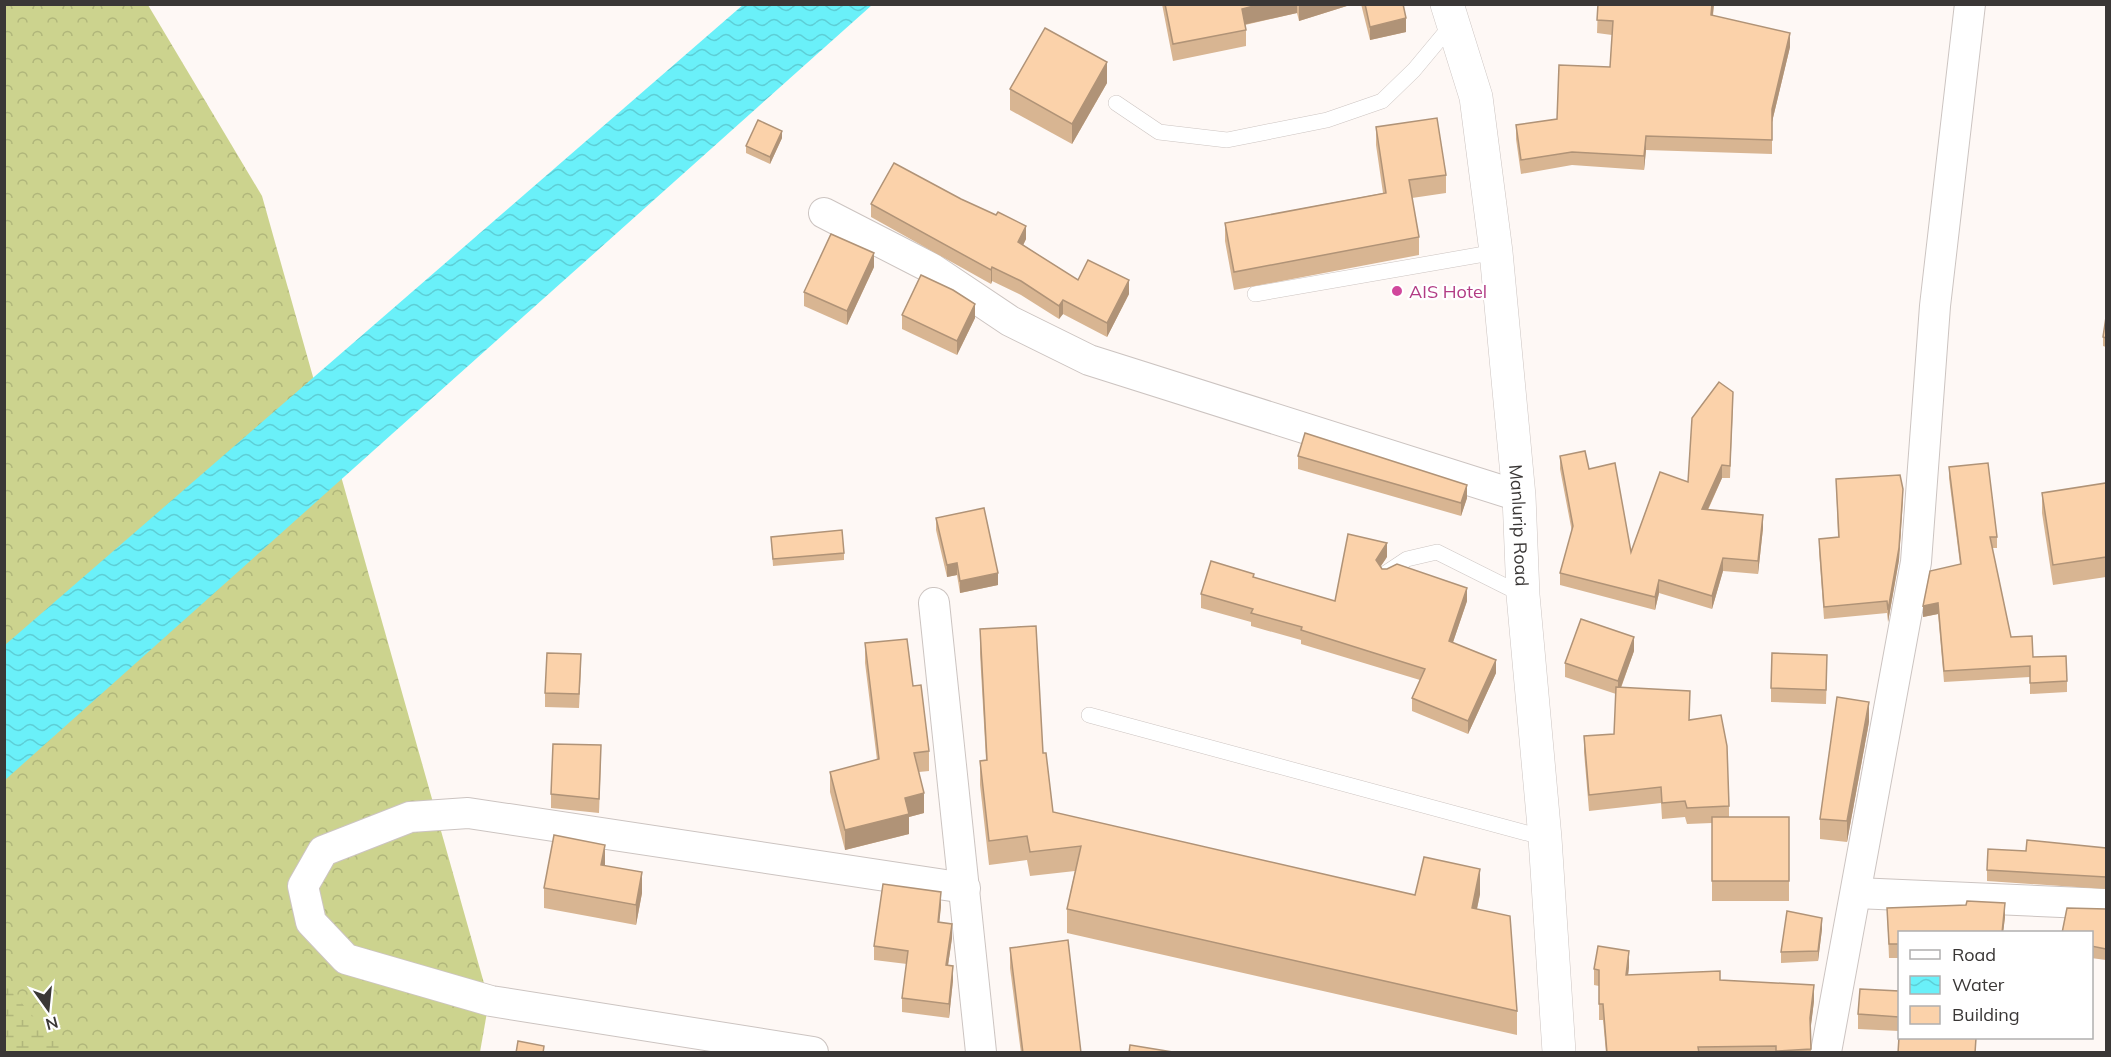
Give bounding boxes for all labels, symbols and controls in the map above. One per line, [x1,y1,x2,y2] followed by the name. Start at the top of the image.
[1409,280,1487,303] place label: AIS Hotel
[1390,284,1404,298] marker: AIS Hotel
[1505,463,1534,587] street label: Manlurip Road
[1898,931,2093,1039] legend
[1952,943,1996,966] text: Road
[1952,973,2005,996] text: Water
[18,979,78,1039] north arrow
[1952,1003,2020,1026] text: Building
[43,1012,60,1035] text: N

